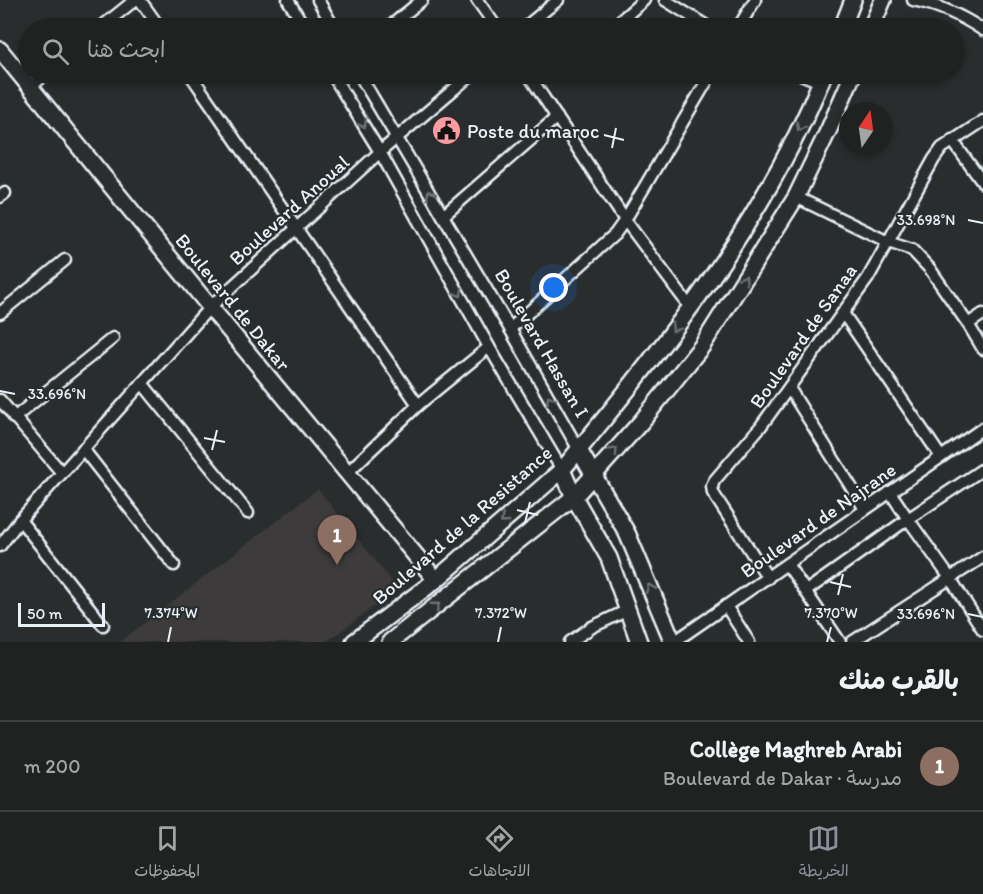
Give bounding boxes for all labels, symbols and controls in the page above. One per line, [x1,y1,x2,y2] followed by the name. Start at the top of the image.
[18,18,965,84] search box
[39,35,72,68] icon: search
[87,36,166,63] text: ابحث هنا
[839,102,893,156] north arrow
[430,115,462,147] public building icon: Poste du maroc
[355,118,367,128] one-way arrow
[467,119,599,143] place label: Poste du maroc
[796,121,807,131] one-way arrow
[224,150,354,270] street label: Boulevard Anoual
[426,190,438,200] one-way arrow
[897,211,955,229] text: 33.698°N
[170,229,296,375] street label: Boulevard de Dakar
[744,259,862,413] street label: Boulevard de Sanaa
[490,264,594,422] street label: Boulevard Hassan I
[539,273,568,302] your location
[737,275,749,285] one-way arrow
[452,287,463,297] one-way arrow
[671,322,683,332] one-way arrow
[28,385,86,403] text: 33.696°N
[546,395,557,405] one-way arrow
[367,440,557,610] street label: Boulevard de la Resistance
[607,447,618,458] one-way arrow
[736,457,900,583] street label: Boulevard de Najrane
[501,513,511,524] one-way arrow
[318,516,356,565] pin: 1
[645,583,657,594] one-way arrow
[18,600,105,628] scale bar
[429,602,440,613] one-way arrow
[27,604,62,623] text: 50 m
[144,604,198,622] text: 7.374°W
[475,604,527,622] text: 7.372°W
[804,604,858,622] text: 7.370°W
[897,605,955,623] text: 33.696°N
[839,664,959,696] text: بالقرب منك
[690,736,902,763] text: Collège Maghreb Arabi
[24,754,81,778] text: 200 m
[935,754,944,778] text: 1
[663,766,902,790] text: مدرسة · Boulevard de Dakar
[134,822,200,885] tab: المحفوظات
[469,822,530,885] tab: الاتجاهات
[799,822,849,885] tab: الخريطة

